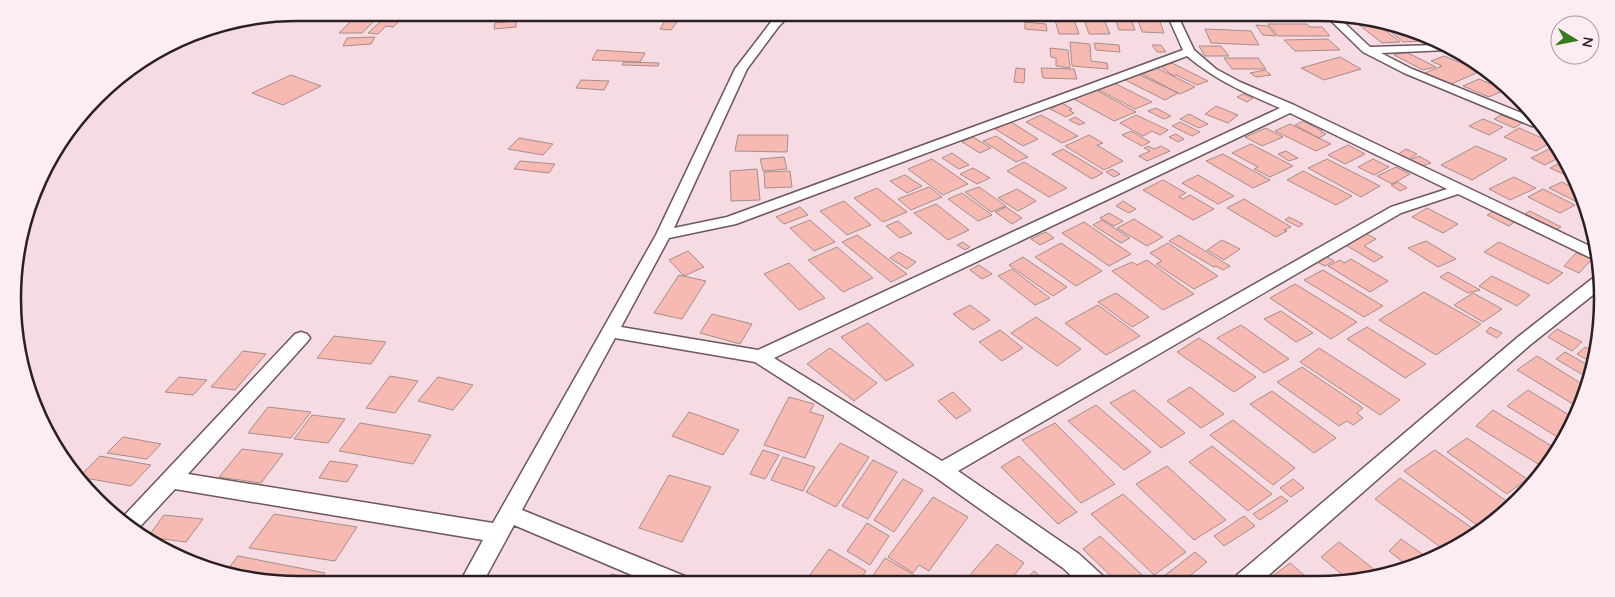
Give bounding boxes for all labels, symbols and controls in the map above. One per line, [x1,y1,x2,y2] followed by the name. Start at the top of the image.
[1550,15,1600,65] north arrow
[1578,36,1598,49] text: N

